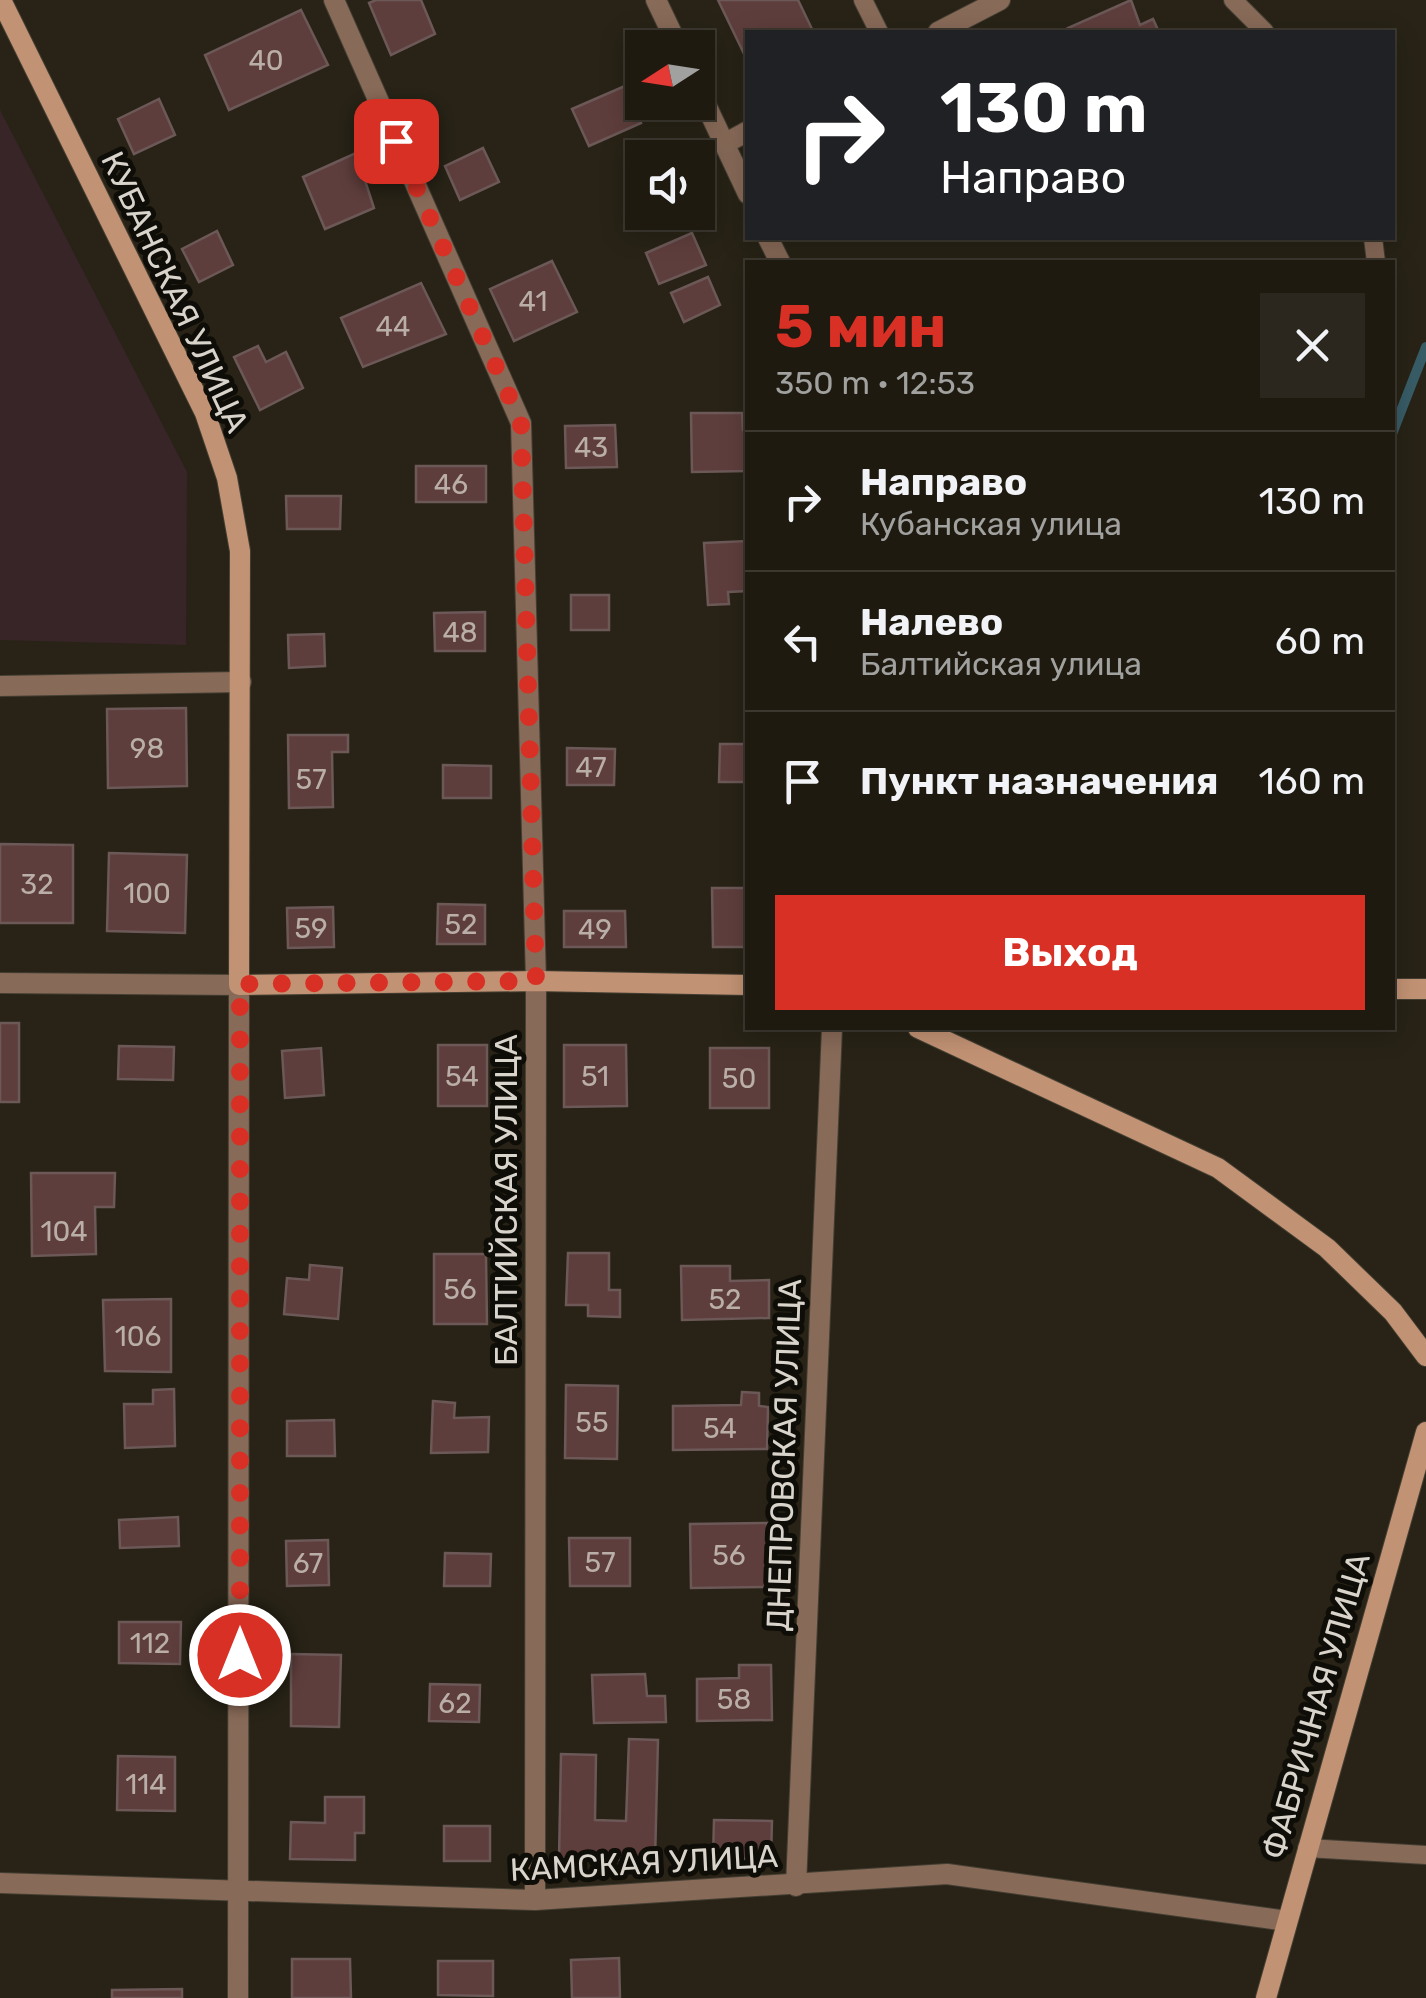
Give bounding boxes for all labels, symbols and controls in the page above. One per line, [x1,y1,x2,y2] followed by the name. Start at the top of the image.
[625,30,715,120] north arrow
[625,30,715,230] map controls
[248,44,284,77] house number: 40
[940,67,1148,150] text: 130 m
[775,70,905,200] icon: right
[354,99,439,184] pin
[369,114,424,169] icon: arrive
[625,140,715,230] button: sound
[93,146,257,438] street label: КУБАНСКАЯ УЛИЦА
[940,151,1126,204] text: Направо
[519,285,547,318] house number: 41
[775,291,947,362] text: 5 мин
[1260,293,1365,398] button: close
[376,310,410,343] house number: 44
[775,364,975,402] text: 350 m · 12:53
[574,431,608,464] house number: 43
[860,459,1027,505] text: Направо
[434,468,468,501] house number: 46
[775,474,830,529] icon: right
[1259,478,1365,524] text: 130 m
[860,505,1122,543] text: Кубанская улица
[860,599,1003,645] text: Налево
[775,614,830,669] icon: left
[442,616,478,649] house number: 48
[1275,618,1365,664] text: 60 m
[860,645,1142,683] text: Балтийская улица
[130,732,164,765] house number: 98
[575,751,607,784] house number: 47
[775,754,830,809] icon: arrive
[860,758,1219,804] text: Пункт назначения
[1259,758,1365,804] text: 160 m
[296,763,327,796] house number: 57
[20,868,54,901] house number: 32
[123,877,171,910] house number: 100
[775,895,1365,1010] button: Выход
[444,908,478,941] house number: 52
[294,912,328,945] house number: 59
[578,913,612,946] house number: 49
[487,1034,525,1366] street label: БАЛТИЙСКАЯ УЛИЦА
[445,1060,479,1093] house number: 54
[581,1060,609,1093] house number: 51
[722,1062,756,1095] house number: 50
[40,1215,88,1248] house number: 104
[443,1273,477,1306] house number: 56
[759,1278,809,1632] street label: ДНЕПРОВСКАЯ УЛИЦА
[708,1283,742,1316] house number: 52
[115,1320,161,1353] house number: 106
[575,1406,609,1439] house number: 55
[703,1412,737,1445] house number: 54
[712,1539,746,1572] house number: 56
[585,1546,616,1579] house number: 57
[293,1547,323,1580] house number: 67
[1254,1548,1378,1864] street label: ФАБРИЧНАЯ УЛИЦА
[188,1603,292,1707] position arrow
[130,1627,170,1660] house number: 112
[717,1683,751,1716] house number: 58
[438,1687,472,1720] house number: 62
[125,1768,167,1801] house number: 114
[509,1837,779,1889] street label: КАМСКАЯ УЛИЦА

